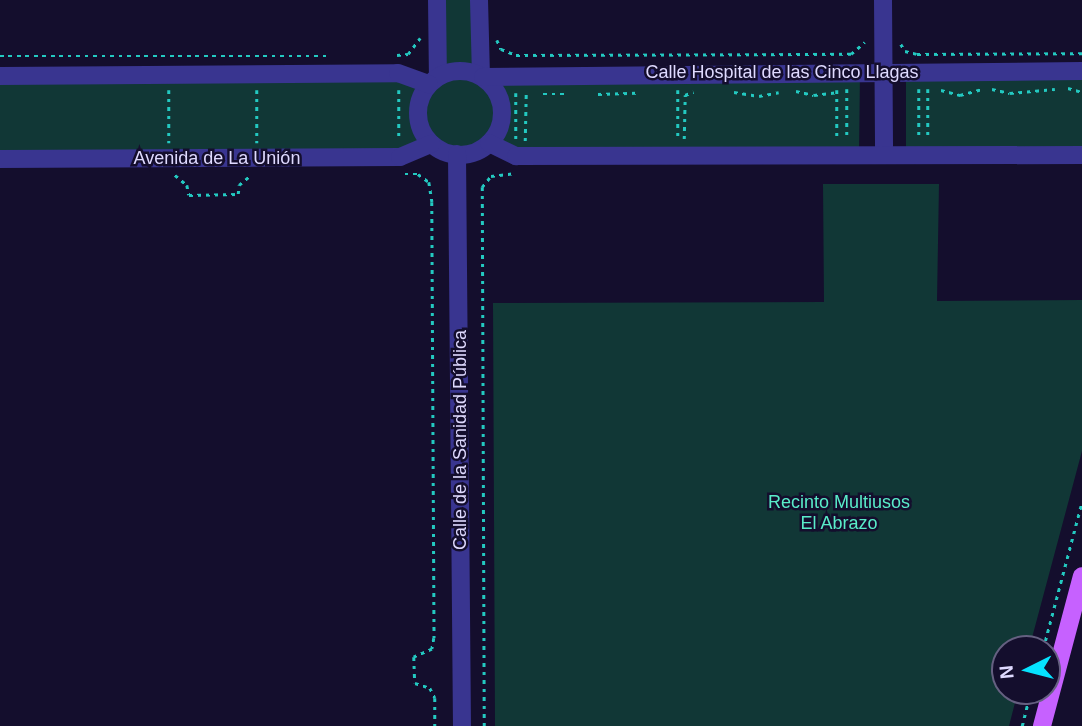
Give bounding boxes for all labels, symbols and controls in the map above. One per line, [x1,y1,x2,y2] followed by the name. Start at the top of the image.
[645,61,919,83] street label: Calle Hospital de las Cinco Llagas
[134,147,300,169] street label: Avenida de La Unión
[449,330,471,550] street label: Calle de la Sanidad Pública
[768,492,910,534] park label: Recinto Multiusos El Abrazo
[991,635,1061,705] north arrow
[995,664,1018,680] text: N

